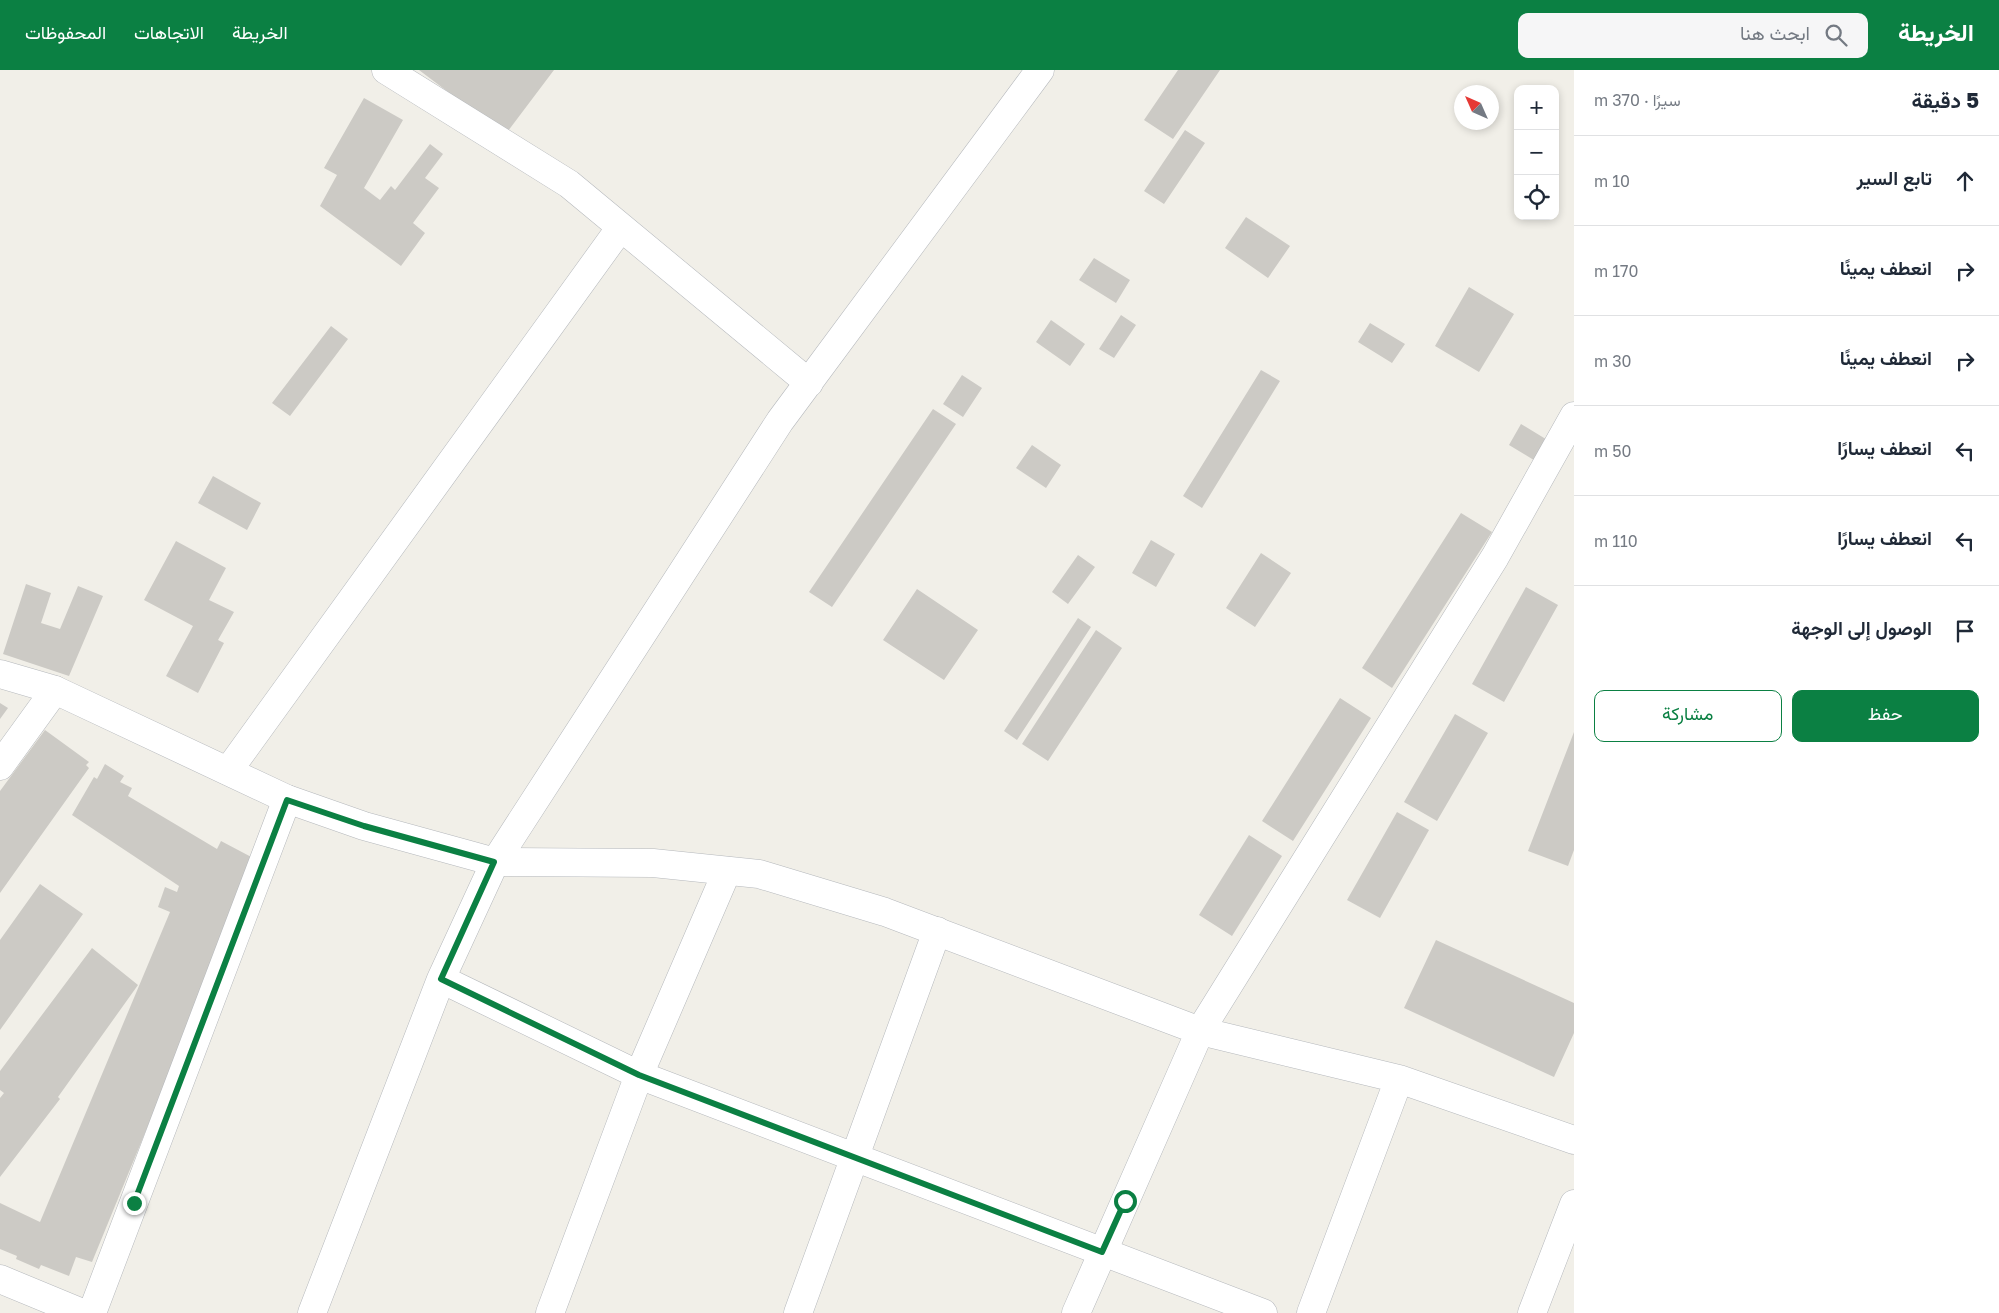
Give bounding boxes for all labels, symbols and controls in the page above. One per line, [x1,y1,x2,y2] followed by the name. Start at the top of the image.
[1518,13,1868,58] search box
[1898,17,1974,46] text: الخريطة
[25,21,106,43] text: المحفوظات
[134,21,204,43] text: الاتجاهات
[232,21,288,43] text: الخريطة
[1740,21,1810,44] text: ابحث هنا
[1822,21,1850,49] icon: search
[1454,85,1499,130] north arrow
[1514,85,1559,220] map controls
[1514,85,1559,130] button: +
[1911,87,1979,113] text: 5 دقيقة
[1594,90,1681,110] text: سيرًا · 370 m
[1514,130,1559,175] button: −
[1856,166,1932,189] text: تابع السير
[1951,167,1979,195] icon: ahead
[1594,171,1630,191] text: 10 m
[1514,175,1559,220] button: locate
[1840,256,1932,279] text: انعطف يمينًا
[1951,257,1979,285] icon: right
[1594,261,1638,281] text: 170 m
[1840,346,1932,369] text: انعطف يمينًا
[1951,347,1979,375] icon: right
[1594,351,1631,371] text: 30 m
[1837,436,1932,459] text: انعطف يسارًا
[1951,437,1979,465] icon: left
[1594,441,1631,461] text: 50 m
[1837,526,1932,549] text: انعطف يسارًا
[1951,527,1979,555] icon: left
[1594,531,1638,551] text: 110 m
[1791,616,1932,639] text: الوصول إلى الوجهة
[1951,617,1979,645] icon: arrive
[1594,690,1782,742] button: مشاركة
[1792,690,1979,742] button: حفظ
[1114,1190,1137,1213] route start
[123,1192,146,1215] route end

